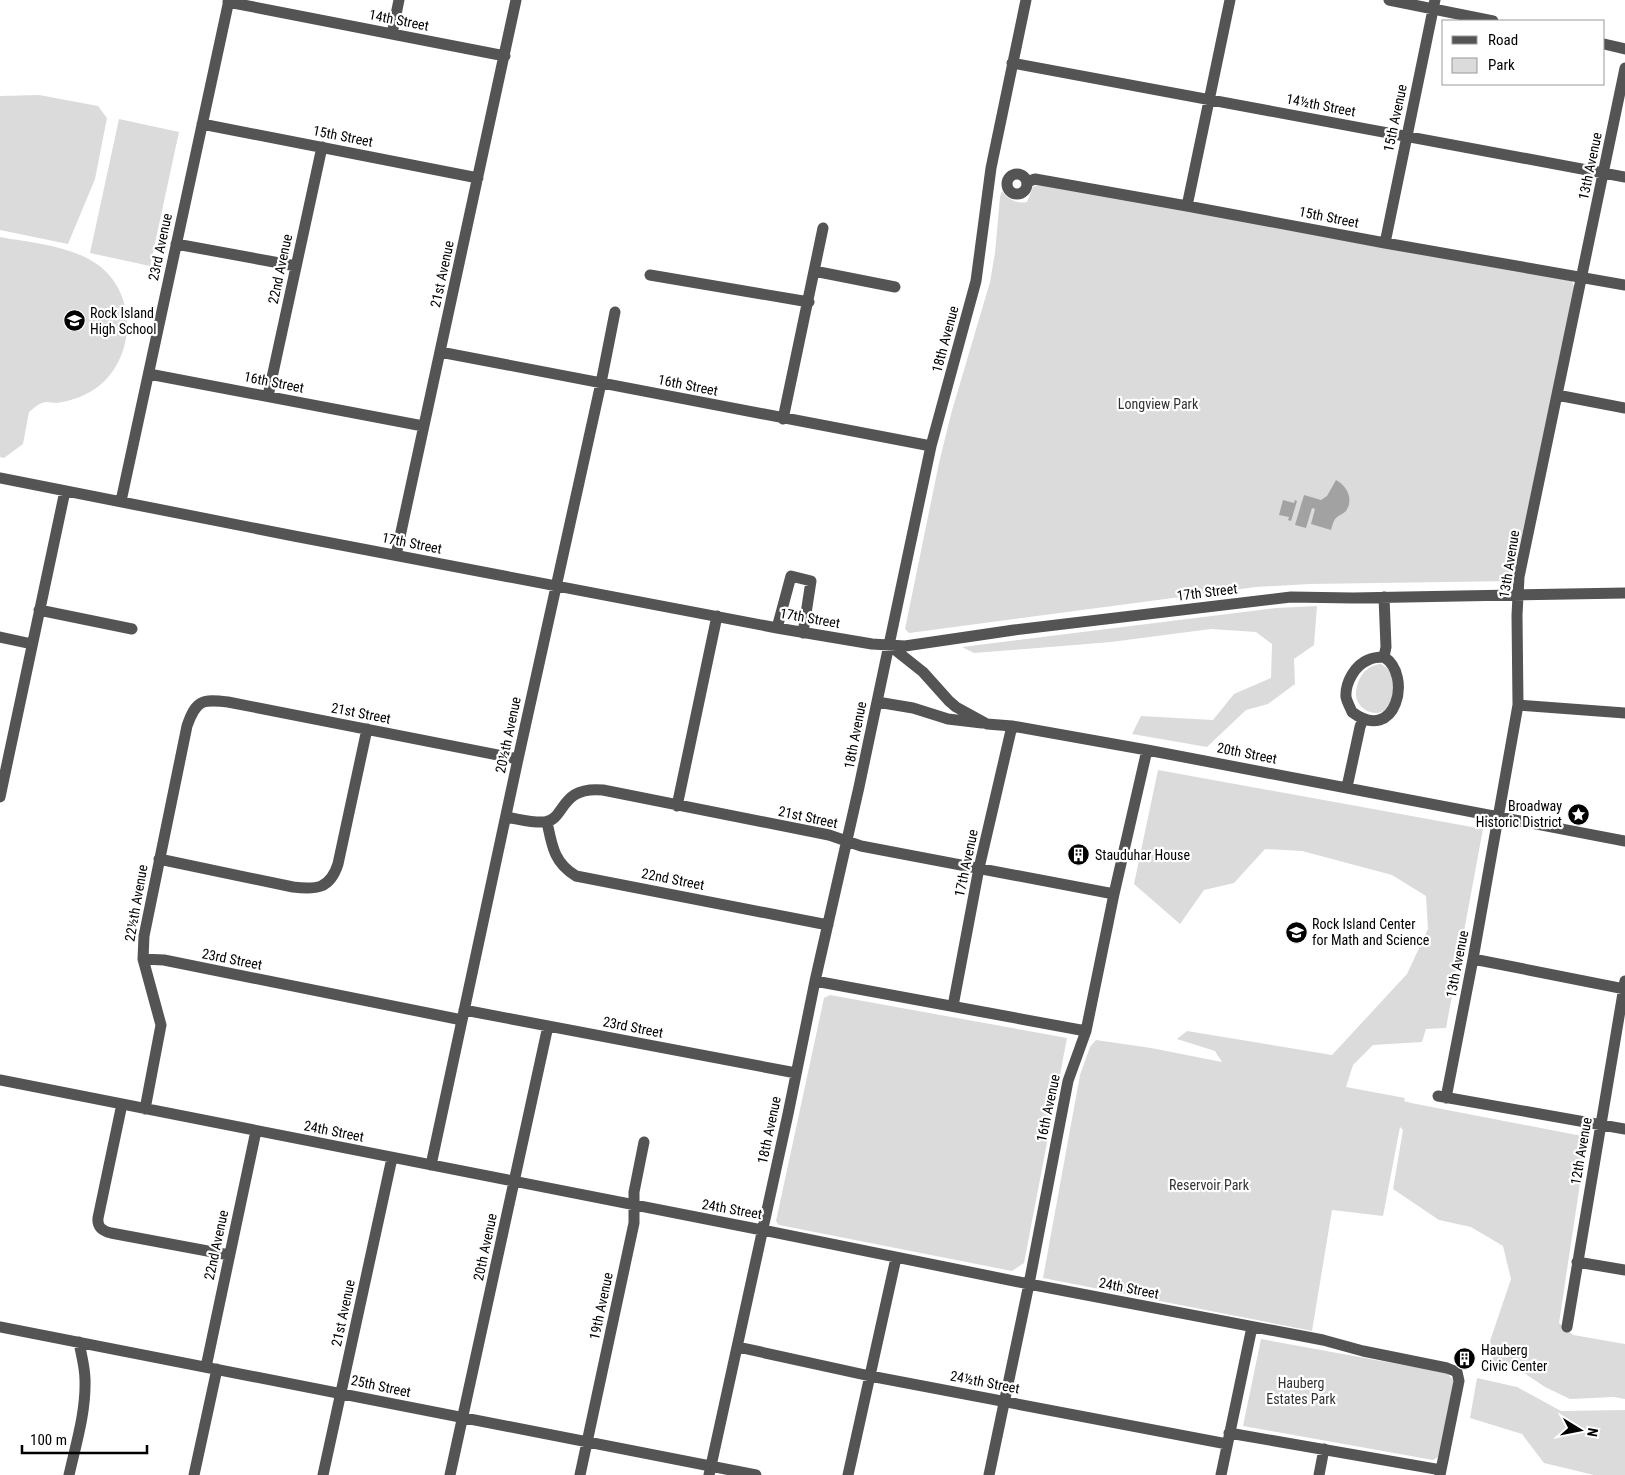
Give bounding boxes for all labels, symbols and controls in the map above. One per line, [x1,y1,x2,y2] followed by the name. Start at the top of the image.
[368,6,430,34] street label: 14th Street
[1442,20,1605,85] legend
[1488,31,1518,49] text: Road
[1488,56,1515,74] text: Park
[1380,83,1410,153] street label: 15th Avenue
[1285,90,1357,120] street label: 14½th Street
[312,122,374,150] street label: 15th Street
[1575,131,1605,201] street label: 13th Avenue
[1298,203,1360,231] street label: 15th Street
[145,211,175,282] street label: 23rd Avenue
[265,232,295,305] street label: 22nd Avenue
[427,239,457,309] street label: 21st Avenue
[928,304,962,374] street label: 18th Avenue
[90,305,157,337] place label: Rock Island High School
[62,309,86,333] school or university icon: Rock Island High School
[243,368,305,396] street label: 16th Street
[657,371,719,399] street label: 16th Street
[1118,396,1199,412] park label: Longview Park
[381,529,443,557] street label: 17th Street
[1496,529,1522,599] street label: 13th Avenue
[1176,580,1238,604] street label: 17th Street
[779,605,841,631] street label: 17th Street
[492,695,524,775] street label: 20½th Avenue
[330,699,392,727] street label: 21st Street
[841,700,869,770] street label: 18th Avenue
[1216,739,1278,767] street label: 20th Street
[1476,798,1562,830] place label: Broadway Historic District
[1566,802,1590,826] place icon: Broadway Historic District
[777,803,839,831] street label: 21st Street
[951,828,981,898] street label: 17th Avenue
[1067,843,1091,867] building icon: Stauduhar House
[1095,847,1190,863] place label: Stauduhar House
[121,863,151,943] street label: 22½th Avenue
[640,865,706,893] street label: 22nd Street
[1312,916,1430,948] place label: Rock Island Center for Math and Science
[1284,920,1308,944] school or university icon: Rock Island Center for Math and Science
[1443,929,1471,999] street label: 13th Avenue
[201,945,263,973] street label: 23rd Street
[602,1013,664,1041] street label: 23rd Street
[1033,1073,1063,1143] street label: 16th Avenue
[754,1095,784,1165] street label: 18th Avenue
[1567,1116,1595,1186] street label: 12th Avenue
[303,1117,365,1145] street label: 24th Street
[1169,1177,1250,1193] park label: Reservoir Park
[701,1196,763,1222] street label: 24th Street
[201,1208,231,1281] street label: 22nd Avenue
[470,1212,500,1282] street label: 20th Avenue
[586,1271,616,1341] street label: 19th Avenue
[1098,1274,1160,1302] street label: 24th Street
[328,1278,358,1348] street label: 21st Avenue
[1481,1342,1547,1374] place label: Hauberg Civic Center
[1453,1346,1477,1370] building icon: Hauberg Civic Center
[949,1367,1021,1397] street label: 24½th Street
[350,1372,412,1400] street label: 25th Street
[1266,1375,1336,1407] park label: Hauberg Estates Park
[1555,1405,1605,1455] north arrow
[22,1422,148,1454] scale bar
[1584,1427,1601,1438] text: N
[30,1431,67,1449] text: 100 m

